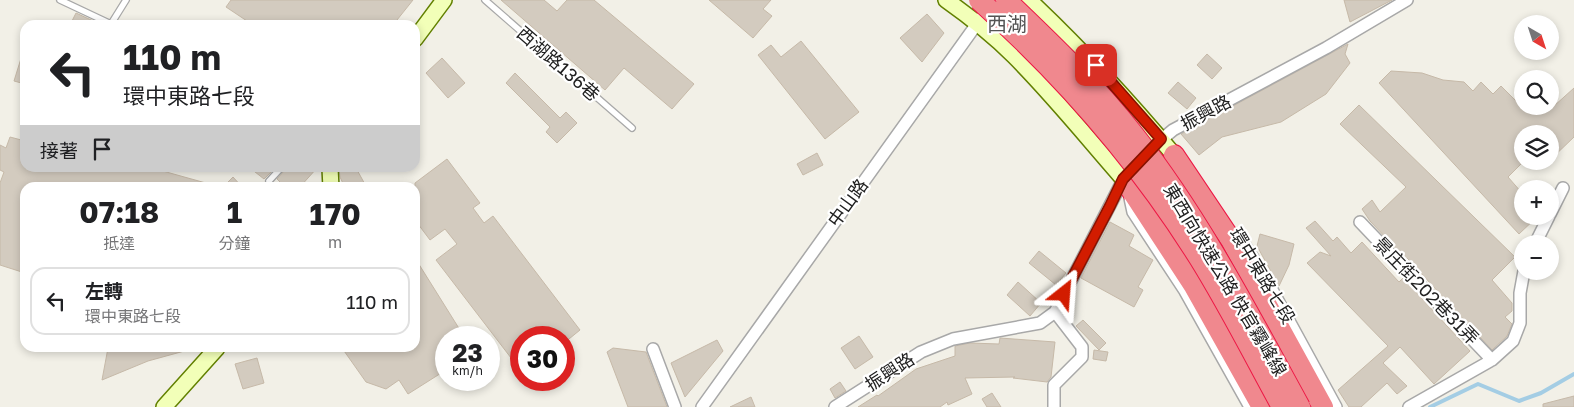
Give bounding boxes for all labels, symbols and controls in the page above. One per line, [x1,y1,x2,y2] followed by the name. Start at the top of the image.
[987,11,1027,35] district label: 西湖
[1514,15,1559,60] north arrow
[1514,15,1559,280] map controls
[513,21,604,105] street label: 西湖路136巷
[123,36,221,78] text: 110 m
[40,40,105,105] icon: left
[1075,44,1117,86] pin
[1082,51,1110,79] icon: arrive
[1514,70,1559,115] button: search
[123,82,255,109] text: 環中東路七段
[1177,90,1235,135] street label: 振興路
[1514,125,1559,170] button: layers
[88,135,116,163] icon: arrive
[40,139,78,162] text: 接著
[822,174,872,231] street label: 中山路
[1160,179,1292,380] street label: 東西向快速公路 快官霧峰線
[1514,180,1559,225] button: +
[79,194,159,230] text: 07:18
[227,194,242,230] text: 1
[310,196,361,232] text: 170
[1226,224,1300,327] street label: 環中東路七段
[328,232,342,252] text: m
[1370,232,1484,349] street label: 景庄街202巷31弄
[103,233,135,253] text: 抵達
[218,233,250,253] text: 分鐘
[1514,235,1559,280] button: −
[1037,267,1089,319] position arrow
[85,279,123,302] text: 左轉
[42,287,70,315] icon: left
[346,290,398,313] text: 110 m
[85,306,181,326] text: 環中東路七段
[510,326,575,391] speed limit sign: 30
[452,337,483,368] text: 23
[861,347,918,395] street label: 振興路
[452,363,483,378] text: km/h

